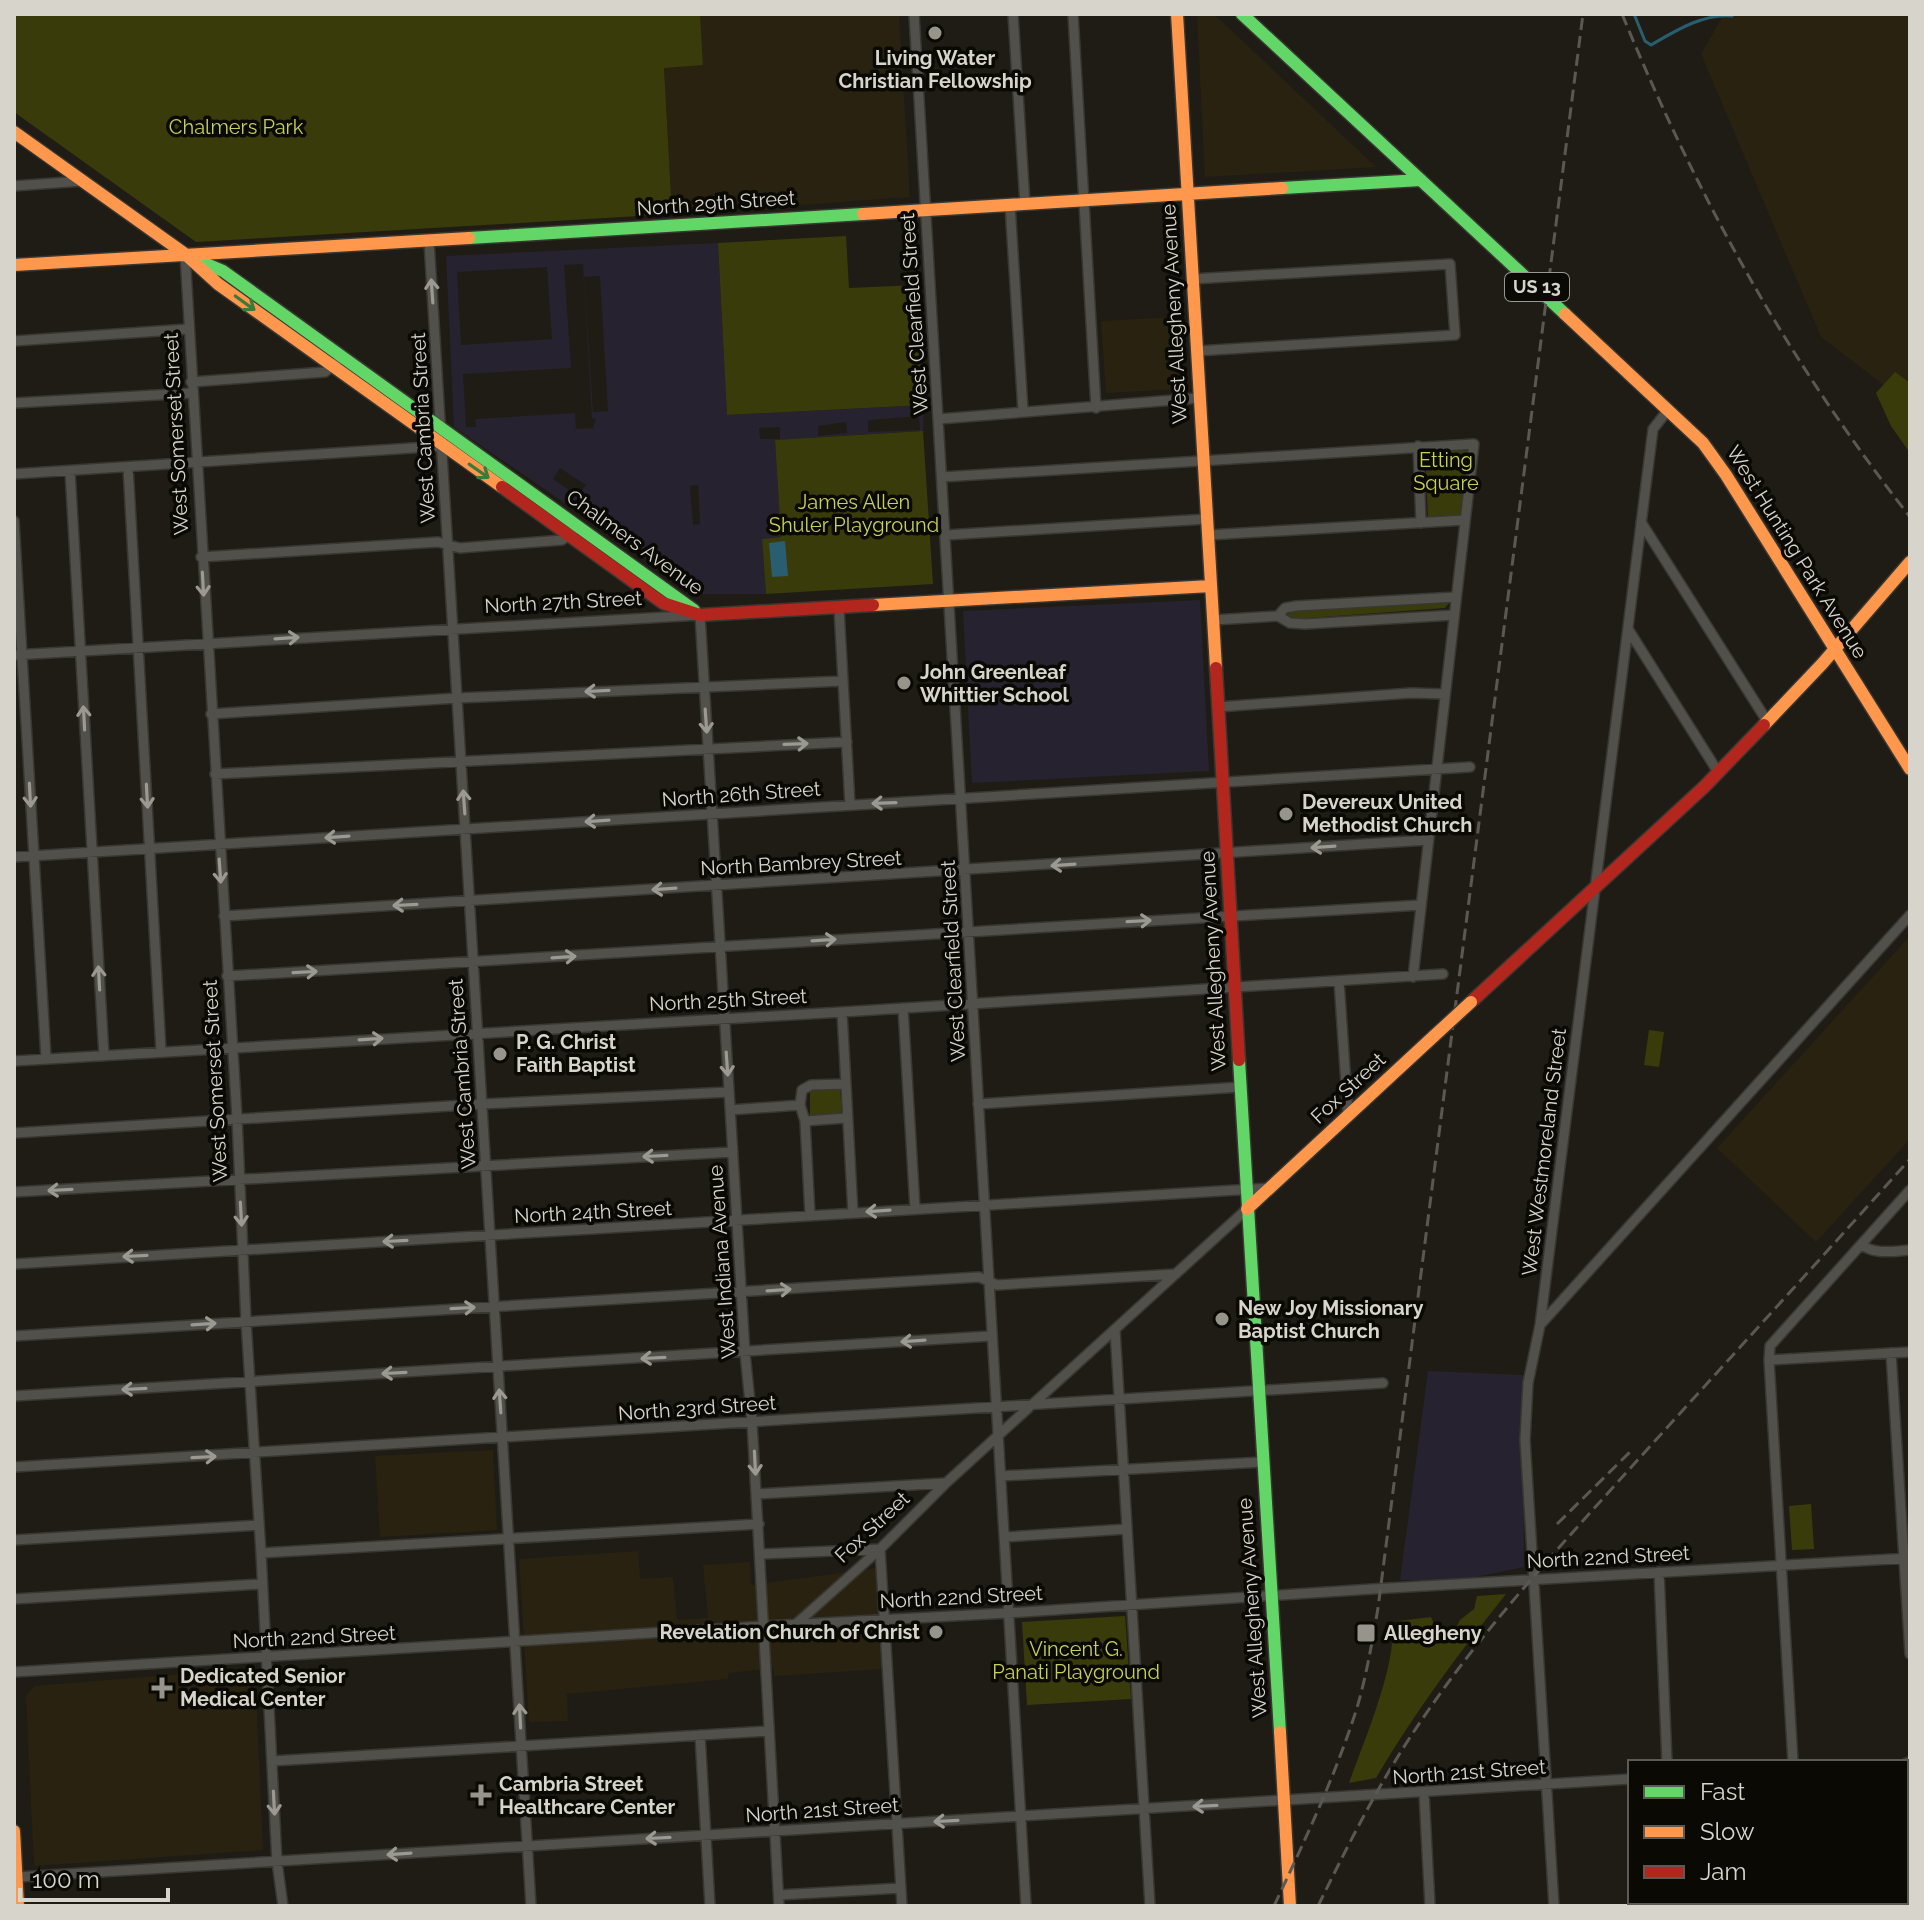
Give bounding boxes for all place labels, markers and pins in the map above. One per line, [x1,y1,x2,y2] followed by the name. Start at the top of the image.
[926,24,944,42] marker: Living Water Christian Fellowship
[838,46,1032,93] place label: Living Water Christian Fellowship
[920,660,1070,707] place label: John Greenleaf Whittier School
[895,674,913,692] marker: John Greenleaf Whittier School
[1302,790,1472,837] place label: Devereux United Methodist Church
[1277,805,1295,823] marker: Devereux United Methodist Church
[516,1030,636,1077] place label: P. G. Christ Faith Baptist
[491,1045,509,1063] marker: P. G. Christ Faith Baptist
[1238,1296,1424,1343] place label: New Joy Missionary Baptist Church
[1213,1310,1231,1328] marker: New Joy Missionary Baptist Church
[659,1620,920,1644] place label: Revelation Church of Christ
[1384,1621,1482,1645] place label: Allegheny
[1355,1622,1377,1644] marker: Allegheny
[927,1623,945,1641] marker: Revelation Church of Christ
[180,1664,346,1711] place label: Dedicated Senior Medical Center
[151,1677,173,1699] marker: Dedicated Senior Medical Center
[499,1772,676,1819] place label: Cambria Street Healthcare Center
[470,1784,492,1806] marker: Cambria Street Healthcare Center

